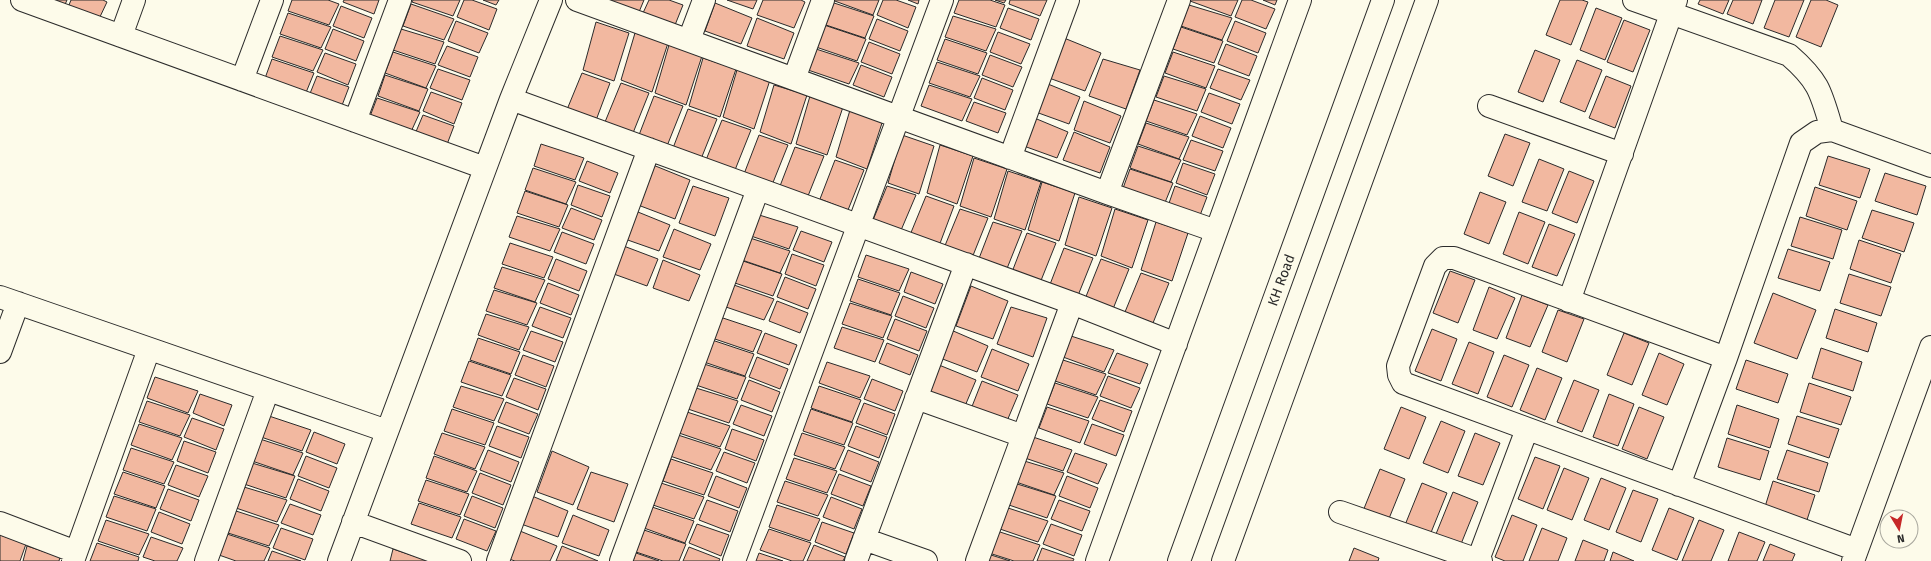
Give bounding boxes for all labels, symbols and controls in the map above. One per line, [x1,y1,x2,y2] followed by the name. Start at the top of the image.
[1264,252,1299,308] street label: KH Road
[1879,509,1919,549] north arrow
[1896,531,1905,545] text: N

